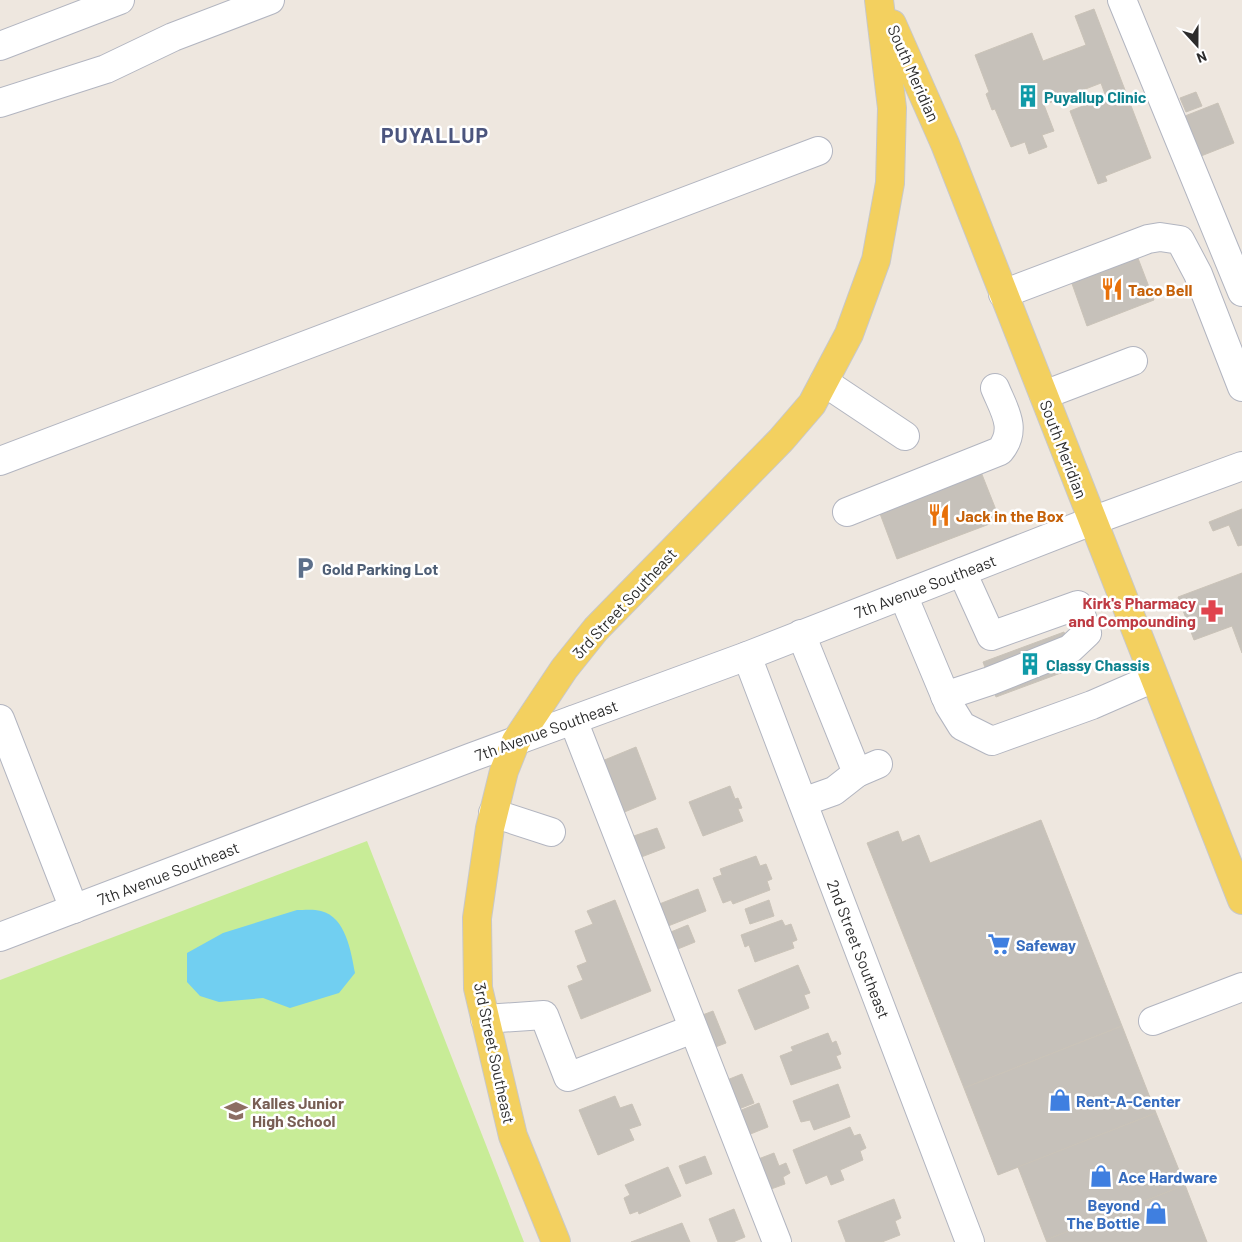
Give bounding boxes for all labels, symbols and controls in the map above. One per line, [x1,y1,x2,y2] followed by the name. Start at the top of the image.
[1172,20,1222,70] north arrow
[884,22,944,124] street label: South Meridian
[1194,48,1209,67] text: N
[1015,83,1041,109] building icon: Puyallup Clinic
[1044,87,1147,106] place label: Puyallup Clinic
[381,122,489,147] district label: PUYALLUP
[1099,276,1125,302] restaurant icon: Taco Bell
[1128,280,1192,299] place label: Taco Bell
[1037,397,1091,501] street label: South Meridian
[926,502,952,528] restaurant icon: Jack in the Box
[956,506,1064,525] place label: Jack in the Box
[568,544,680,662] street label: 3rd Street Southeast
[851,550,999,622] street label: 7th Avenue Southeast
[292,555,318,581] parking icon: Gold Parking Lot
[322,559,438,578] place label: Gold Parking Lot
[1068,593,1196,630] place label: Kirk's Pharmacy and Compounding
[1199,598,1225,624] pharmacy icon: Kirk's Pharmacy and Compounding
[1017,651,1043,677] building icon: Classy Chassis
[1046,655,1150,674] place label: Classy Chassis
[472,695,620,765] street label: 7th Avenue Southeast
[94,837,242,909] street label: 7th Avenue Southeast
[824,877,894,1021] street label: 2nd Street Southeast
[986,931,1012,957] supermarket icon: Safeway
[1016,935,1076,954] place label: Safeway
[471,981,519,1125] street label: 3rd Street Southeast
[1047,1087,1073,1113] shop icon: Rent-A-Center
[1076,1091,1181,1110] place label: Rent-A-Center
[252,1093,344,1130] place label: Kalles Junior High School
[223,1098,249,1124] school or university icon: Kalles Junior High School
[1088,1163,1114,1189] shop icon: Ace Hardware
[1118,1167,1218,1186] place label: Ace Hardware
[1067,1195,1140,1232] place label: Beyond The Bottle
[1143,1200,1169,1226] shop icon: Beyond The Bottle

